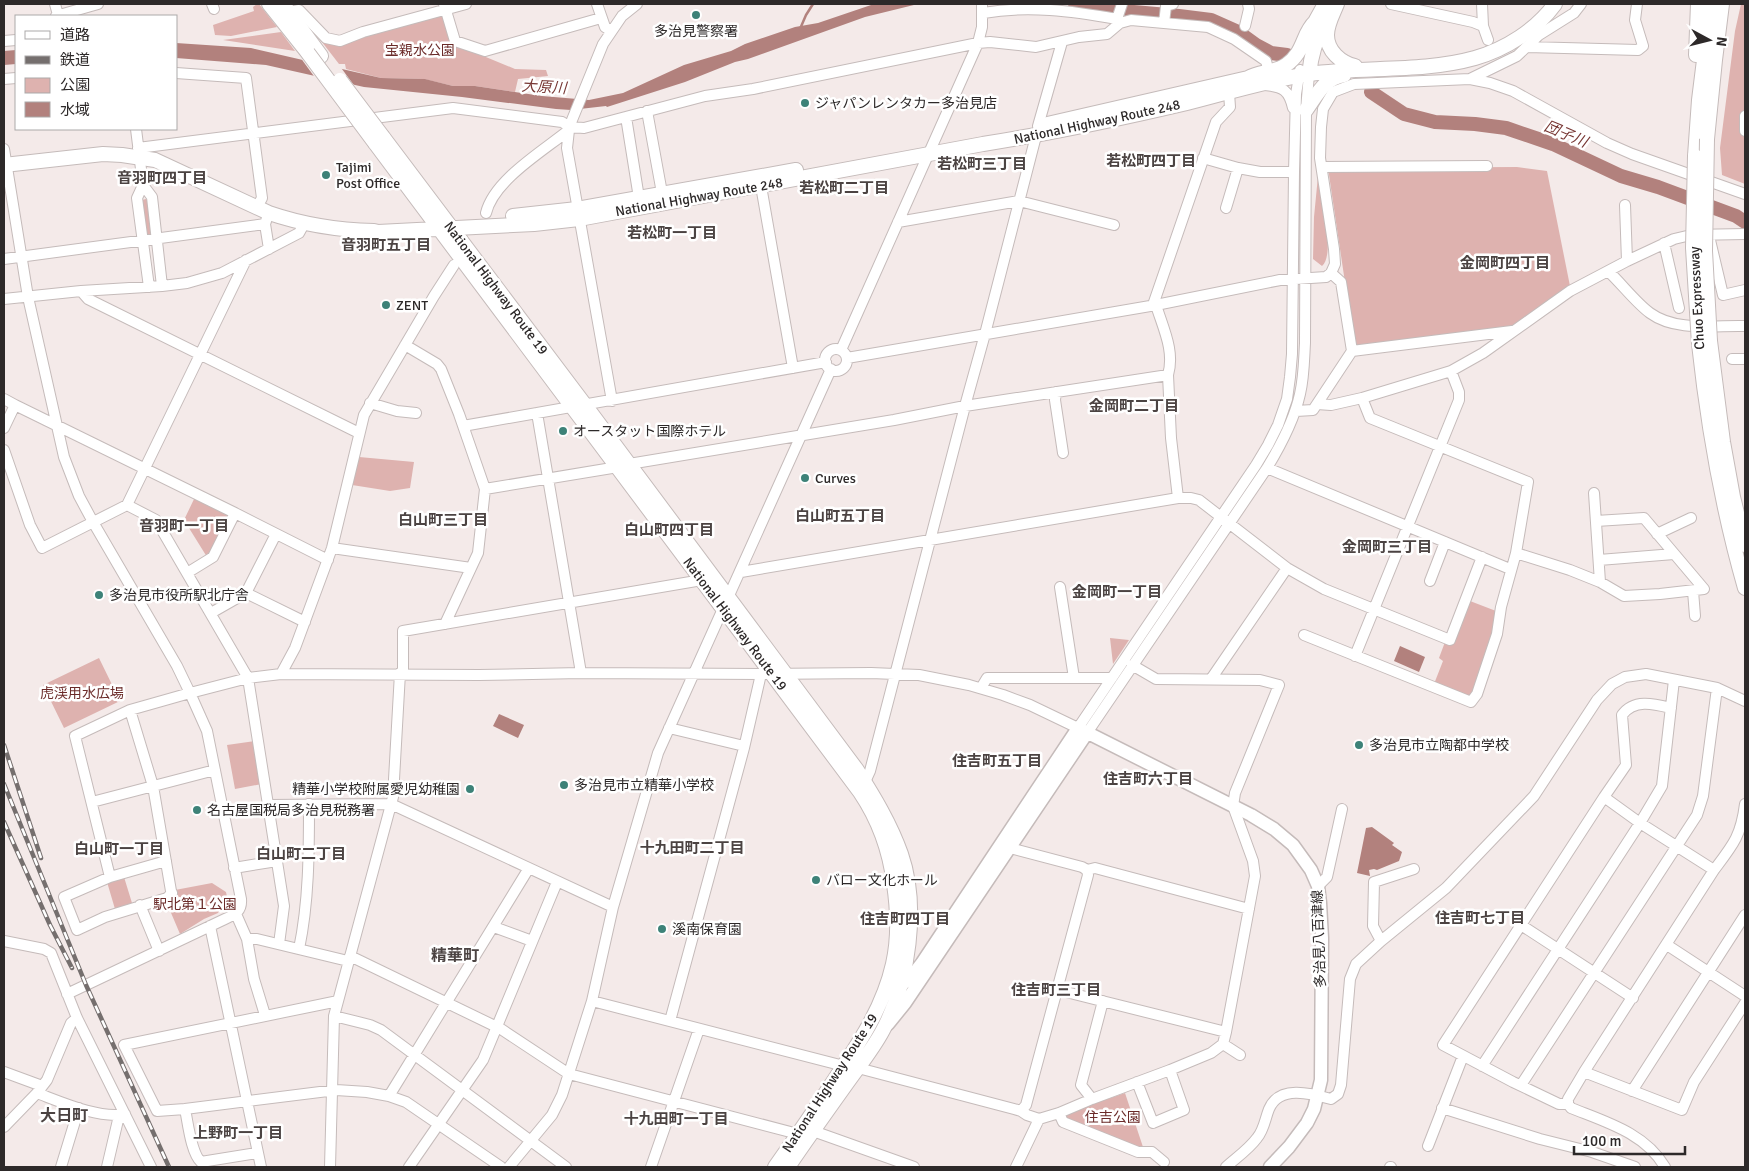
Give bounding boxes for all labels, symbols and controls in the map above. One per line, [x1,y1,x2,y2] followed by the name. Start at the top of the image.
[690,9,702,21] marker: 多治見警察署
[15,15,178,130] legend
[1684,15,1734,65] north arrow
[654,23,738,40] place label: 多治見警察署
[60,26,90,44] text: 道路
[1712,36,1730,47] text: N
[385,42,455,59] park label: 宝親水公園
[60,51,90,69] text: 鉄道
[60,76,90,94] text: 公園
[521,77,569,97] water label: 大原川
[815,95,997,112] place label: ジャパンレンタカー多治見店
[1012,96,1182,148] street label: National Highway Route 248
[799,97,811,109] marker: ジャパンレンタカー多治見店
[60,101,90,119] text: 水域
[1542,117,1592,152] water label: 団子川
[1106,152,1196,170] district label: 若松町四丁目
[937,155,1027,173] district label: 若松町三丁目
[336,159,400,192] place label: Tajimi Post Office
[117,169,207,187] district label: 音羽町四丁目
[320,169,332,181] marker: Tajimi Post Office
[614,174,784,220] street label: National Highway Route 248
[799,179,889,197] district label: 若松町二丁目
[440,218,552,358] street label: National Highway Route 19
[627,224,717,242] district label: 若松町一丁目
[341,236,431,254] district label: 音羽町五丁目
[1686,245,1708,350] street label: Chuo Expressway
[1460,254,1550,272] district label: 金岡町四丁目
[396,297,428,314] place label: ZENT
[380,299,392,311] marker: ZENT
[1089,397,1179,415] district label: 金岡町二丁目
[573,423,726,440] place label: オースタット国際ホテル
[557,425,569,437] marker: オースタット国際ホテル
[815,470,856,487] place label: Curves
[799,472,811,484] marker: Curves
[795,507,885,525] district label: 白山町五丁目
[398,511,488,529] district label: 白山町三丁目
[139,517,229,535] district label: 音羽町一丁目
[624,521,714,539] district label: 白山町四丁目
[1342,538,1432,556] district label: 金岡町三丁目
[679,554,791,694] street label: National Highway Route 19
[1072,583,1162,601] district label: 金岡町一丁目
[109,587,249,604] place label: 多治見市役所駅北庁舎
[93,589,105,601] marker: 多治見市役所駅北庁舎
[40,685,124,702] park label: 虎渓用水広場
[1369,737,1509,754] place label: 多治見市立陶都中学校
[1353,739,1365,751] marker: 多治見市立陶都中学校
[952,752,1042,770] district label: 住吉町五丁目
[1103,770,1193,788] district label: 住吉町六丁目
[574,777,714,794] place label: 多治見市立精華小学校
[558,779,570,791] marker: 多治見市立精華小学校
[292,781,460,798] place label: 精華小学校附属愛児幼稚園
[464,783,476,795] marker: 精華小学校附属愛児幼稚園
[207,802,375,819] place label: 名古屋国税局多治見税務署
[191,804,203,816] marker: 名古屋国税局多治見税務署
[639,839,745,857] district label: 十九田町二丁目
[74,840,164,858] district label: 白山町一丁目
[256,845,346,863] district label: 白山町二丁目
[826,872,938,889] place label: バロー文化ホール
[810,874,822,886] marker: バロー文化ホール
[1309,890,1329,988] street label: 多治見八百津線
[153,896,237,913] park label: 駅北第１公園
[1435,909,1525,927] district label: 住吉町七丁目
[860,910,950,928] district label: 住吉町四丁目
[672,921,742,938] place label: 溪南保育園
[656,923,668,935] marker: 溪南保育園
[431,946,479,966] district label: 精華町
[1011,981,1101,999] district label: 住吉町三丁目
[779,1010,881,1156] street label: National Highway Route 19
[40,1106,88,1126] district label: 大日町
[1085,1109,1141,1126] park label: 住吉公園
[623,1110,729,1128] district label: 十九田町一丁目
[193,1124,283,1142] district label: 上野町一丁目
[1574,1124,1685,1156] scale bar
[1582,1132,1622,1150] text: 100 m

